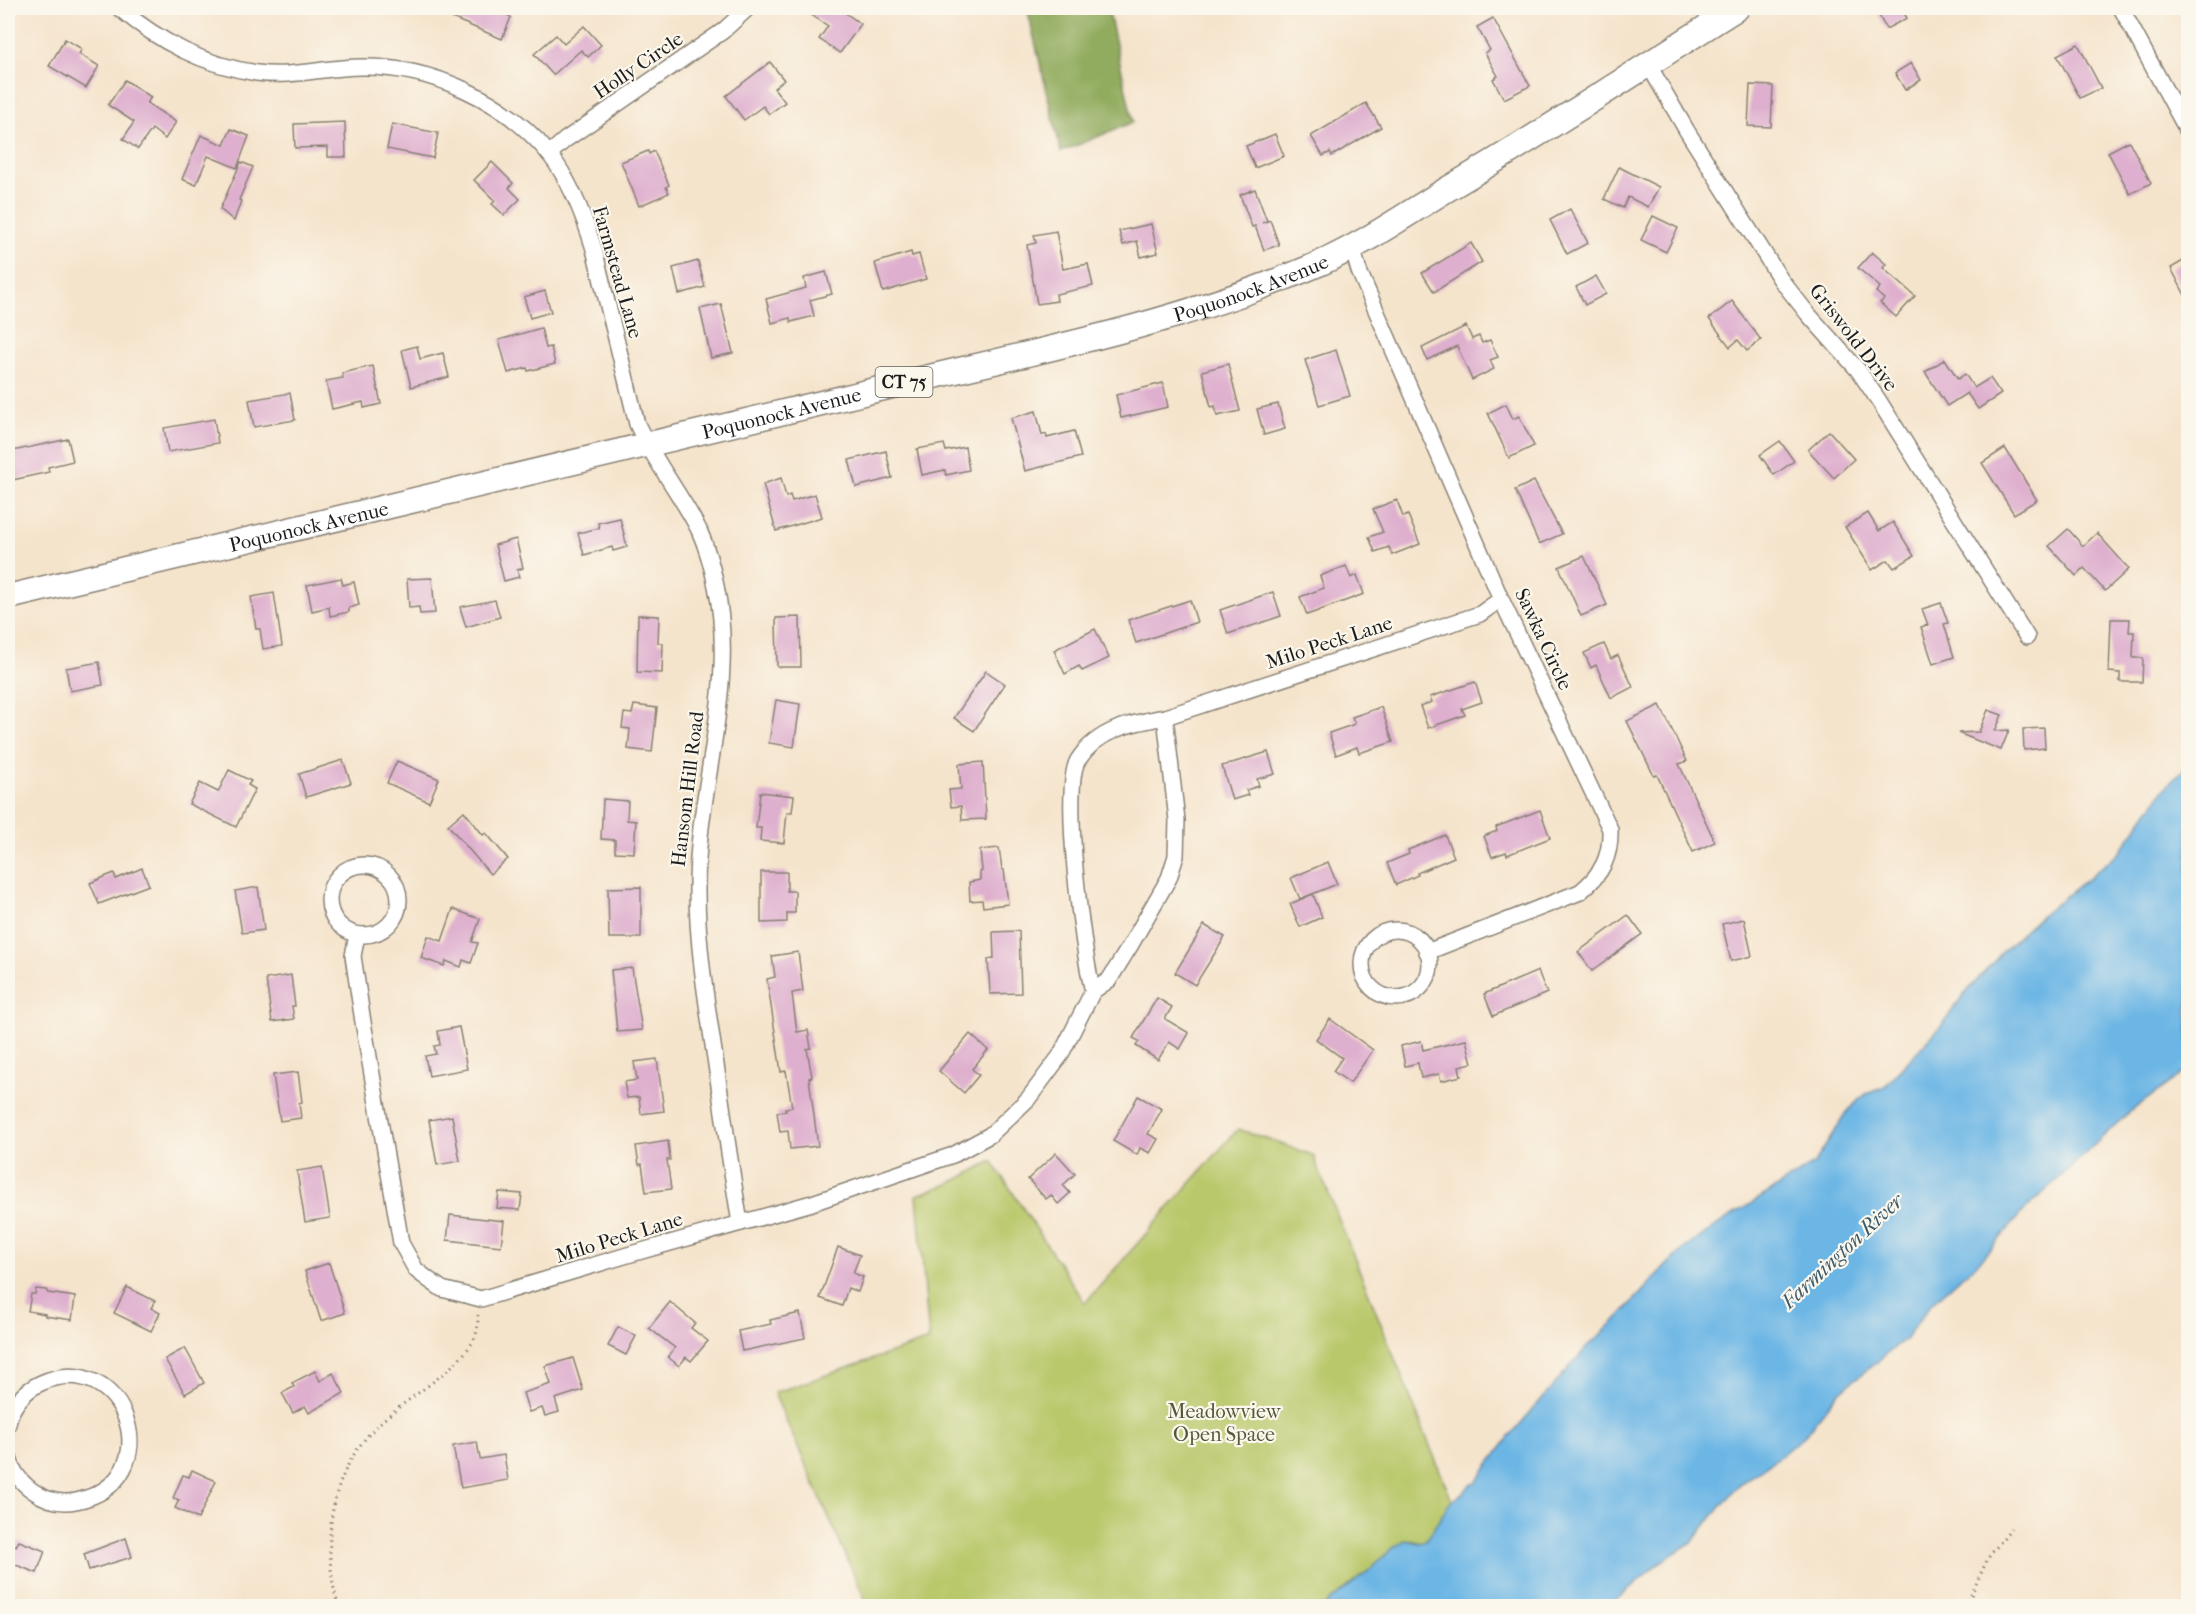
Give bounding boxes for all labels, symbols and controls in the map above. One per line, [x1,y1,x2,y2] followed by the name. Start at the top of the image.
[589,27,687,104] street label: Holly Circle
[588,203,647,341] street label: Farmstead Lane
[1171,250,1332,327] street label: Poquonock Avenue
[1805,279,1903,396] street label: Griswold Drive
[876,367,932,397] road number: CT 75
[700,383,864,444] street label: Poquonock Avenue
[227,497,391,557] street label: Poquonock Avenue
[1510,585,1577,694] street label: Sawka Circle
[1263,611,1395,674] street label: Milo Peck Lane
[667,709,709,868] street label: Hansom Hill Road
[1776,1188,1909,1314] water label: Farmington River
[553,1207,686,1268] street label: Milo Peck Lane
[1167,1400,1282,1446] park label: Meadowview Open Space

